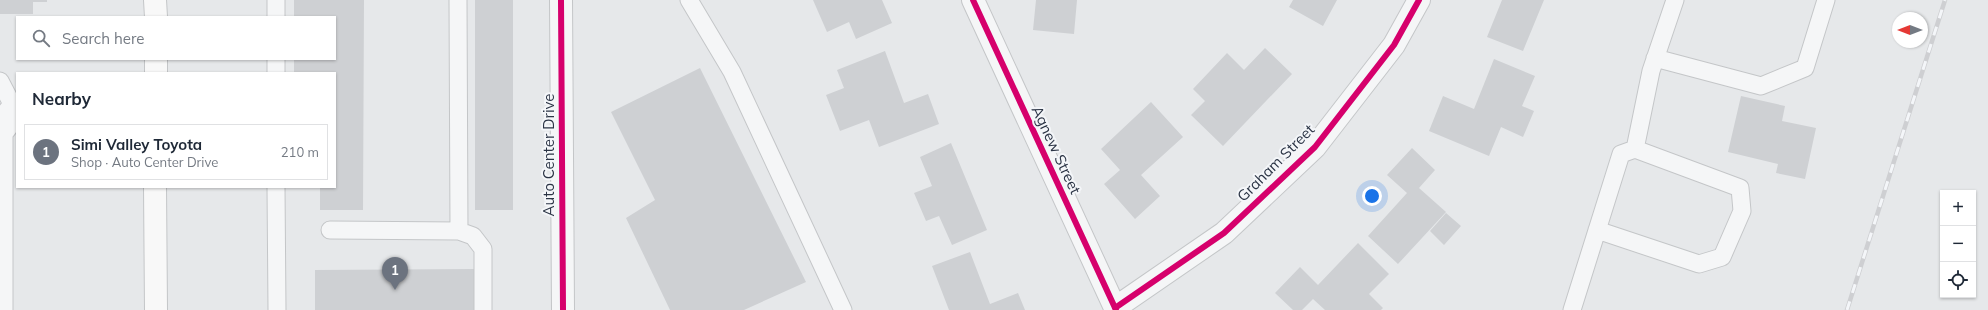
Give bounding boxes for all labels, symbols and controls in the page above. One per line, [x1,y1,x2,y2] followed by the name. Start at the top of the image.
[1892,12,1928,48] north arrow
[16,16,336,60] search box
[30,27,52,49] icon: search
[62,29,144,48] text: Search here
[32,88,91,109] text: Nearby
[539,94,558,216] street label: Auto Center Drive
[1028,103,1085,197] street label: Agnew Street
[1233,120,1318,205] street label: Graham Street
[71,135,202,154] text: Simi Valley Toyota
[42,144,50,160] text: 1
[281,144,319,160] text: 210 m
[71,154,218,170] text: Shop · Auto Center Drive
[1362,186,1382,206] your location
[1940,190,1976,298] map controls
[1940,190,1976,226] button: +
[1940,226,1976,262] button: −
[382,257,408,290] pin: 1
[1940,262,1976,298] button: locate

